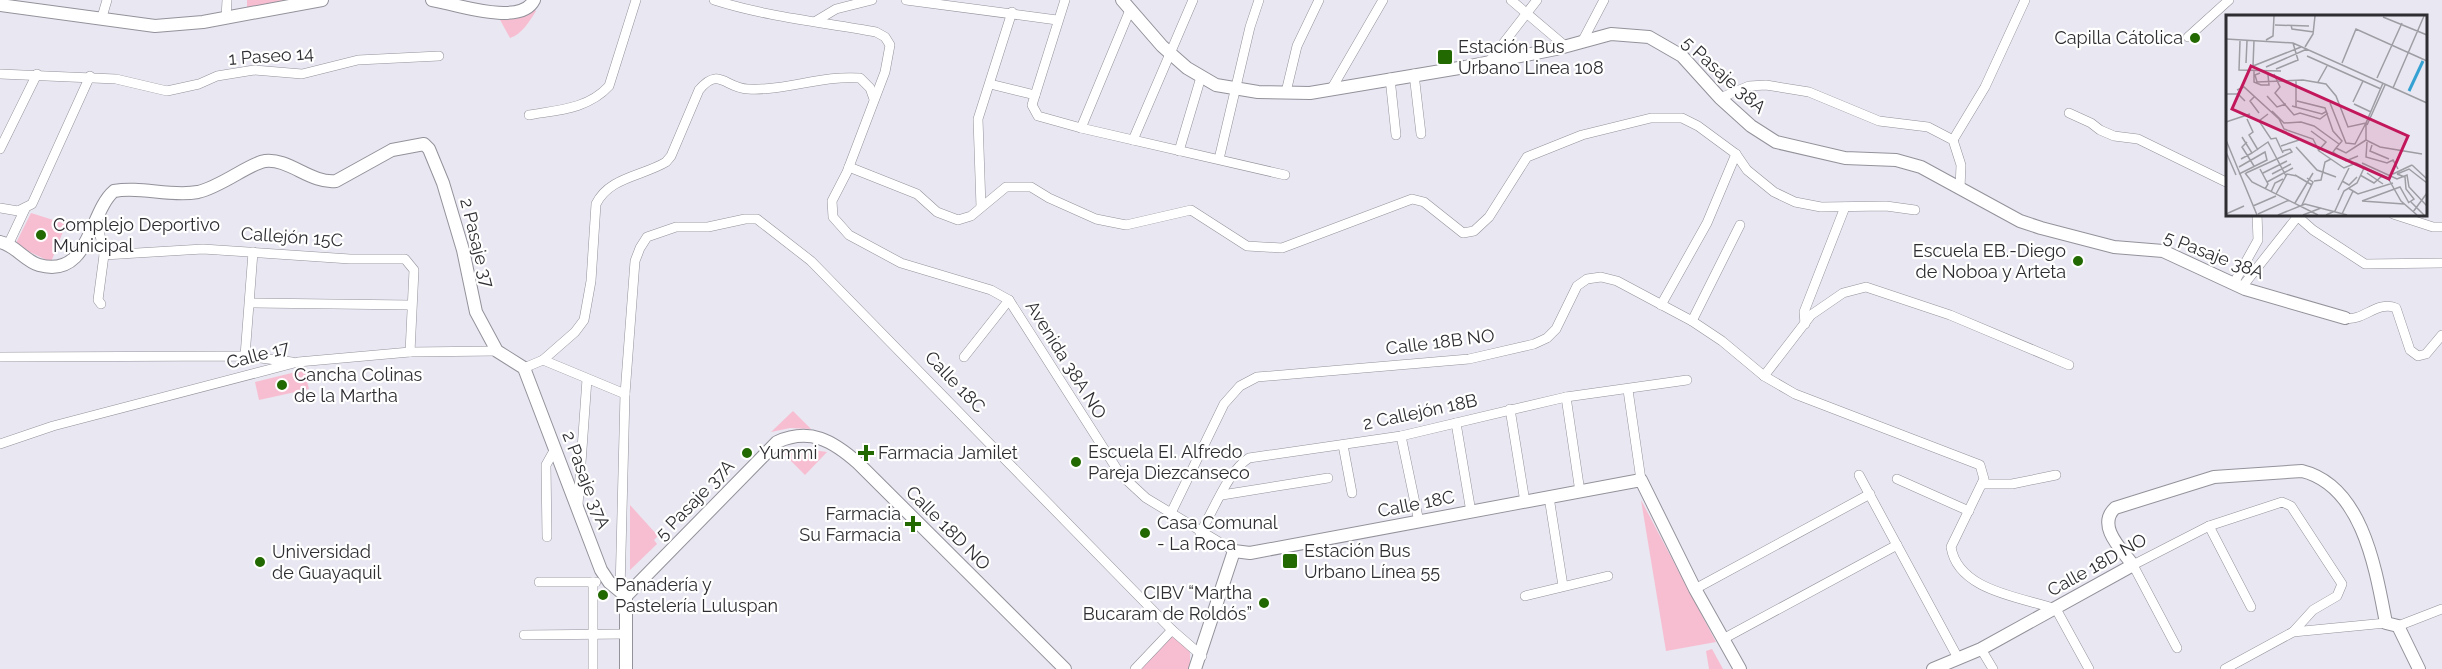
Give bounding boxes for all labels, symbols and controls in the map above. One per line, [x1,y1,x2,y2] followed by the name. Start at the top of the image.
[2226,15,2427,216] inset map
[2054,27,2183,48] place label: Capilla Cátolica
[2188,31,2202,45] marker: Capilla Cátolica
[1678,32,1770,118] street label: 5 Pasaje 38A
[1458,36,1604,78] place label: Estación Bus Urbano Linea 108
[228,42,314,69] street label: 1 Paseo 14
[1436,48,1454,66] marker: Estación Bus Urbano Linea 108
[456,196,499,290] street label: 2 Pasaje 37
[53,214,220,256] place label: Complejo Deportivo Municipal
[240,222,344,251] street label: Callejón 15C
[2161,226,2267,283] street label: 5 Pasaje 38A
[34,228,48,242] marker: Complejo Deportivo Municipal
[1913,240,2066,282] place label: Escuela EB.-Diego de Noboa y Arteta
[2071,254,2085,268] marker: Escuela EB.-Diego de Noboa y Arteta
[1022,297,1111,423] street label: Avenida 38A NO
[1384,324,1496,359] street label: Calle 18B NO
[224,336,292,373] street label: Calle 17
[921,346,990,417] street label: Calle 18C
[294,364,423,406] place label: Cancha Colinas de la Martha
[275,378,289,392] marker: Cancha Colinas de la Martha
[1361,389,1479,434] street label: 2 Callejón 18B
[558,428,615,532] street label: 2 Pasaje 37A
[1088,441,1250,483] place label: Escuela EI. Alfredo Pareja Diezcanseco
[759,442,817,463] place label: Yummi
[878,442,1018,463] place label: Farmacia Jamilet
[740,446,754,460] marker: Yummi
[859,446,873,460] marker: Farmacia Jamilet
[651,455,738,544] street label: 5 Pasaje 37A
[1069,455,1083,469] marker: Escuela EI. Alfredo Pareja Diezcanseco
[902,481,995,574] street label: Calle 18D NO
[1376,486,1456,521] street label: Calle 18C
[799,503,901,545] place label: Farmacia Su Farmacia
[1157,512,1278,554] place label: Casa Comunal - La Roca
[906,517,920,531] marker: Farmacia Su Farmacia
[1138,526,1152,540] marker: Casa Comunal - La Roca
[2043,529,2150,600] street label: Calle 18D NO
[1304,540,1440,582] place label: Estación Bus Urbano Línea 55
[272,541,381,583] place label: Universidad de Guayaquil
[1281,552,1299,570] marker: Estación Bus Urbano Línea 55
[253,555,267,569] marker: Universidad de Guayaquil
[615,574,778,616] place label: Panadería y Pastelería Luluspan
[1083,582,1252,624] place label: CIBV “Martha Bucaram de Roldós”
[596,588,610,602] marker: Panadería y Pastelería Luluspan
[1257,596,1271,610] marker: CIBV “Martha Bucaram de Roldós”

